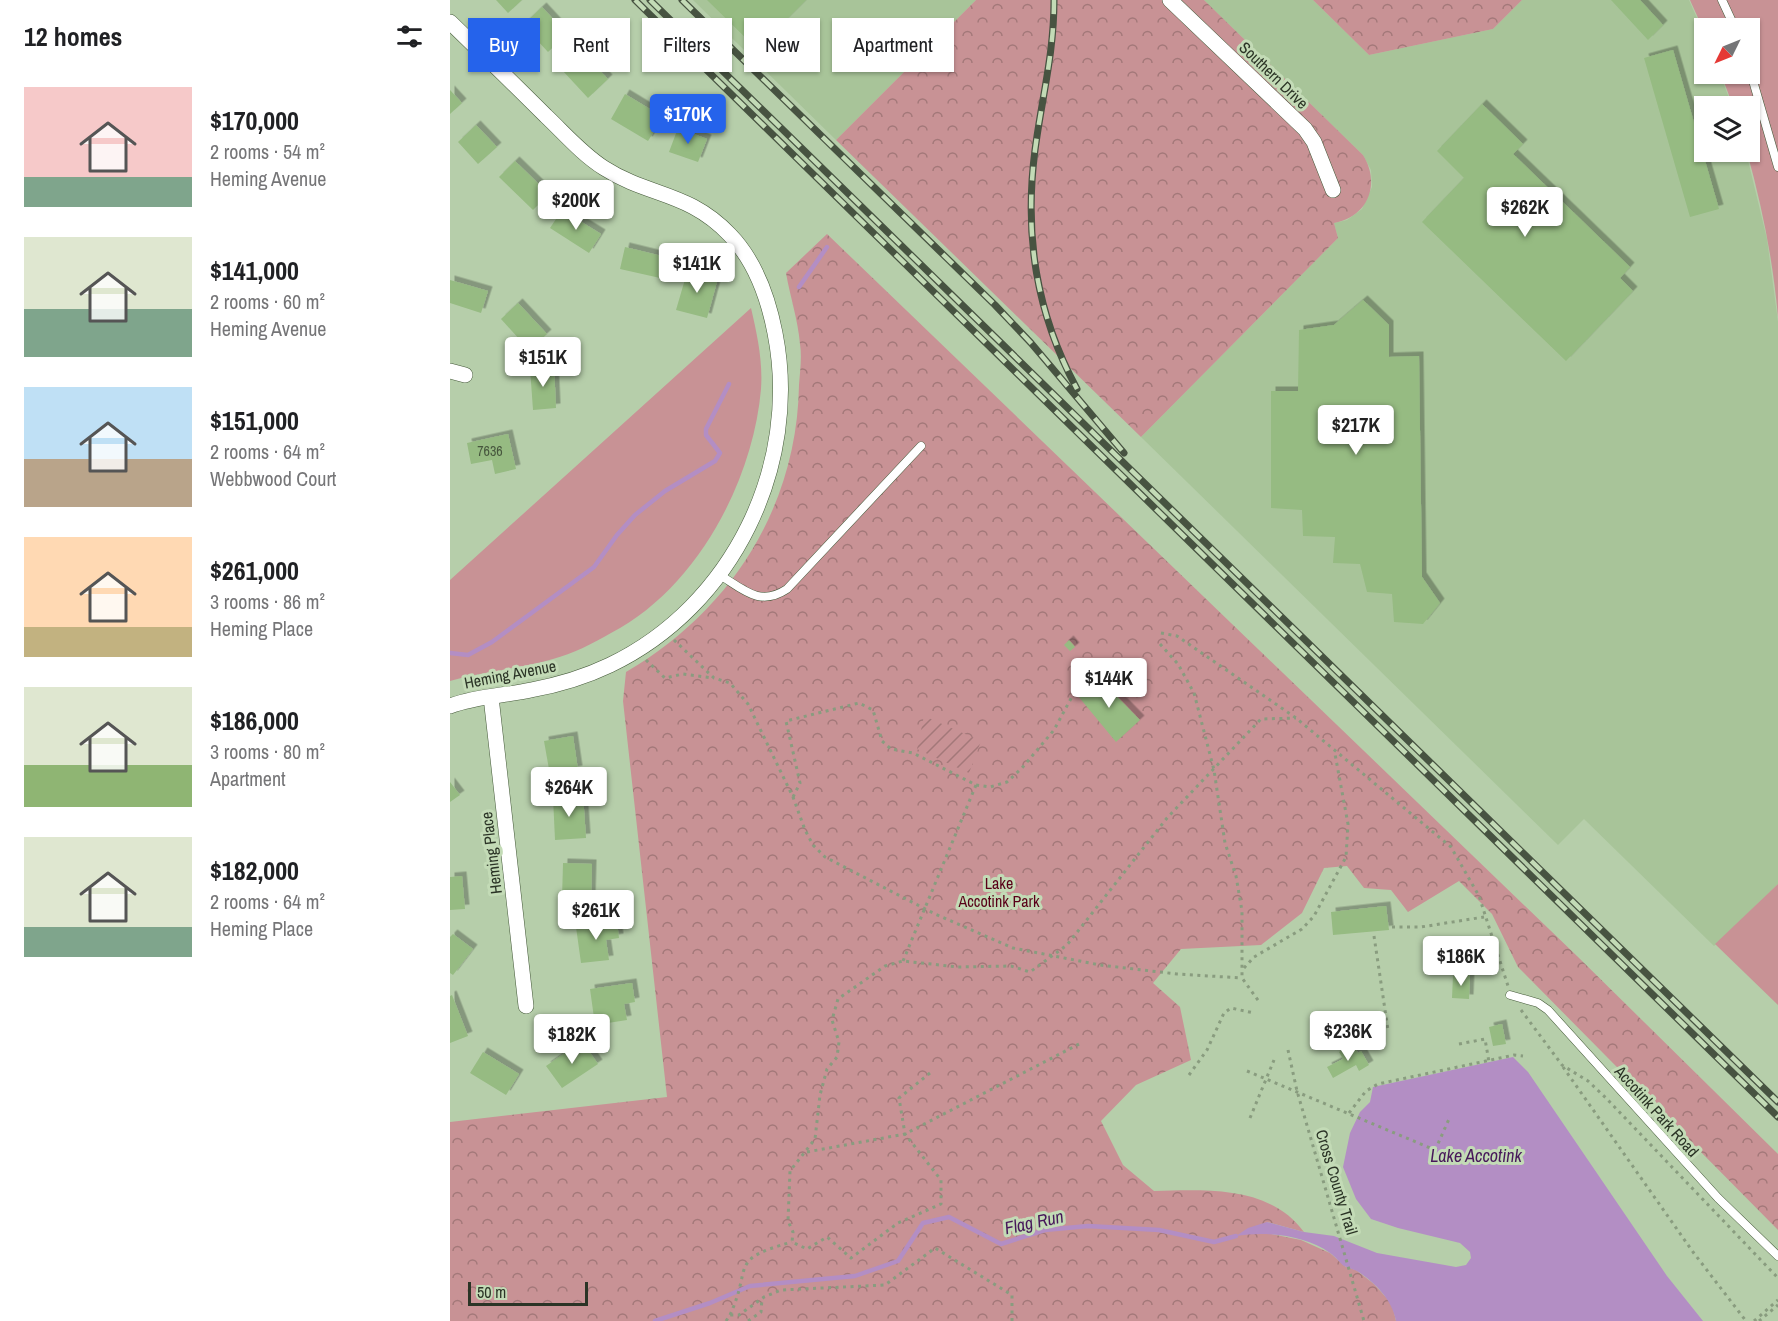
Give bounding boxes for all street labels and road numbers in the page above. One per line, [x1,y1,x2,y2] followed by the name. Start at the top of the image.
[1235,36,1313,114] street label: Southern Drive
[462,654,558,694] street label: Heming Avenue
[475,811,507,895] street label: Heming Place
[1609,1060,1704,1161] street label: Accotink Park Road
[1311,1127,1363,1237] street label: Cross County Trail

